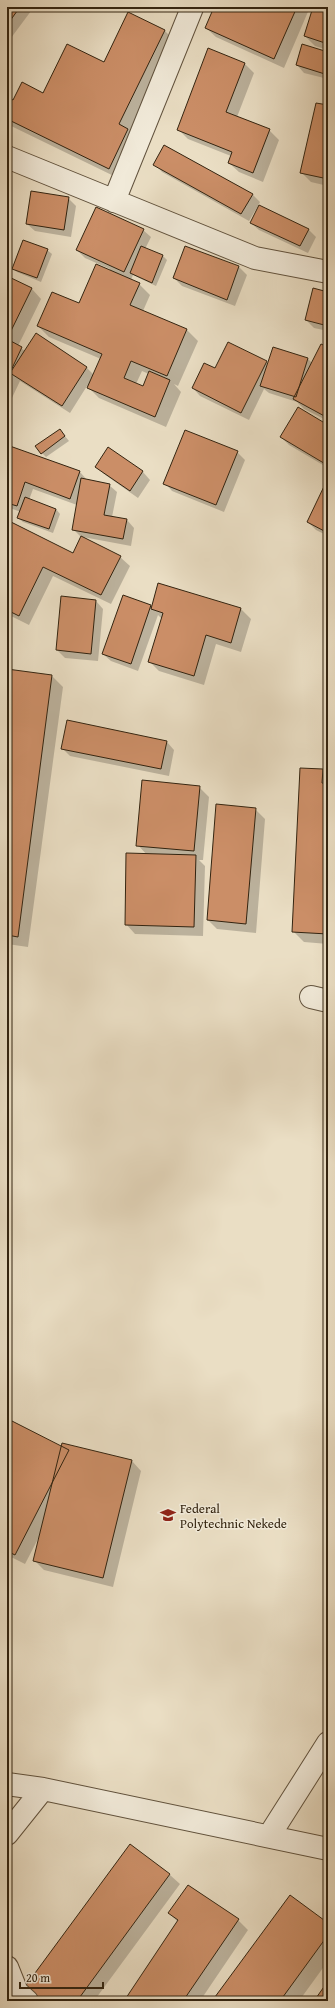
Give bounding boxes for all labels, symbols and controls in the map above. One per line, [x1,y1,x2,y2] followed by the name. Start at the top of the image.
[180,1499,287,1533] place label: Federal Polytechnic Nekede
[159,1506,177,1524] school or university icon: Federal Polytechnic Nekede
[20,1964,103,1990] scale bar
[26,1969,50,1986] text: 20 m

